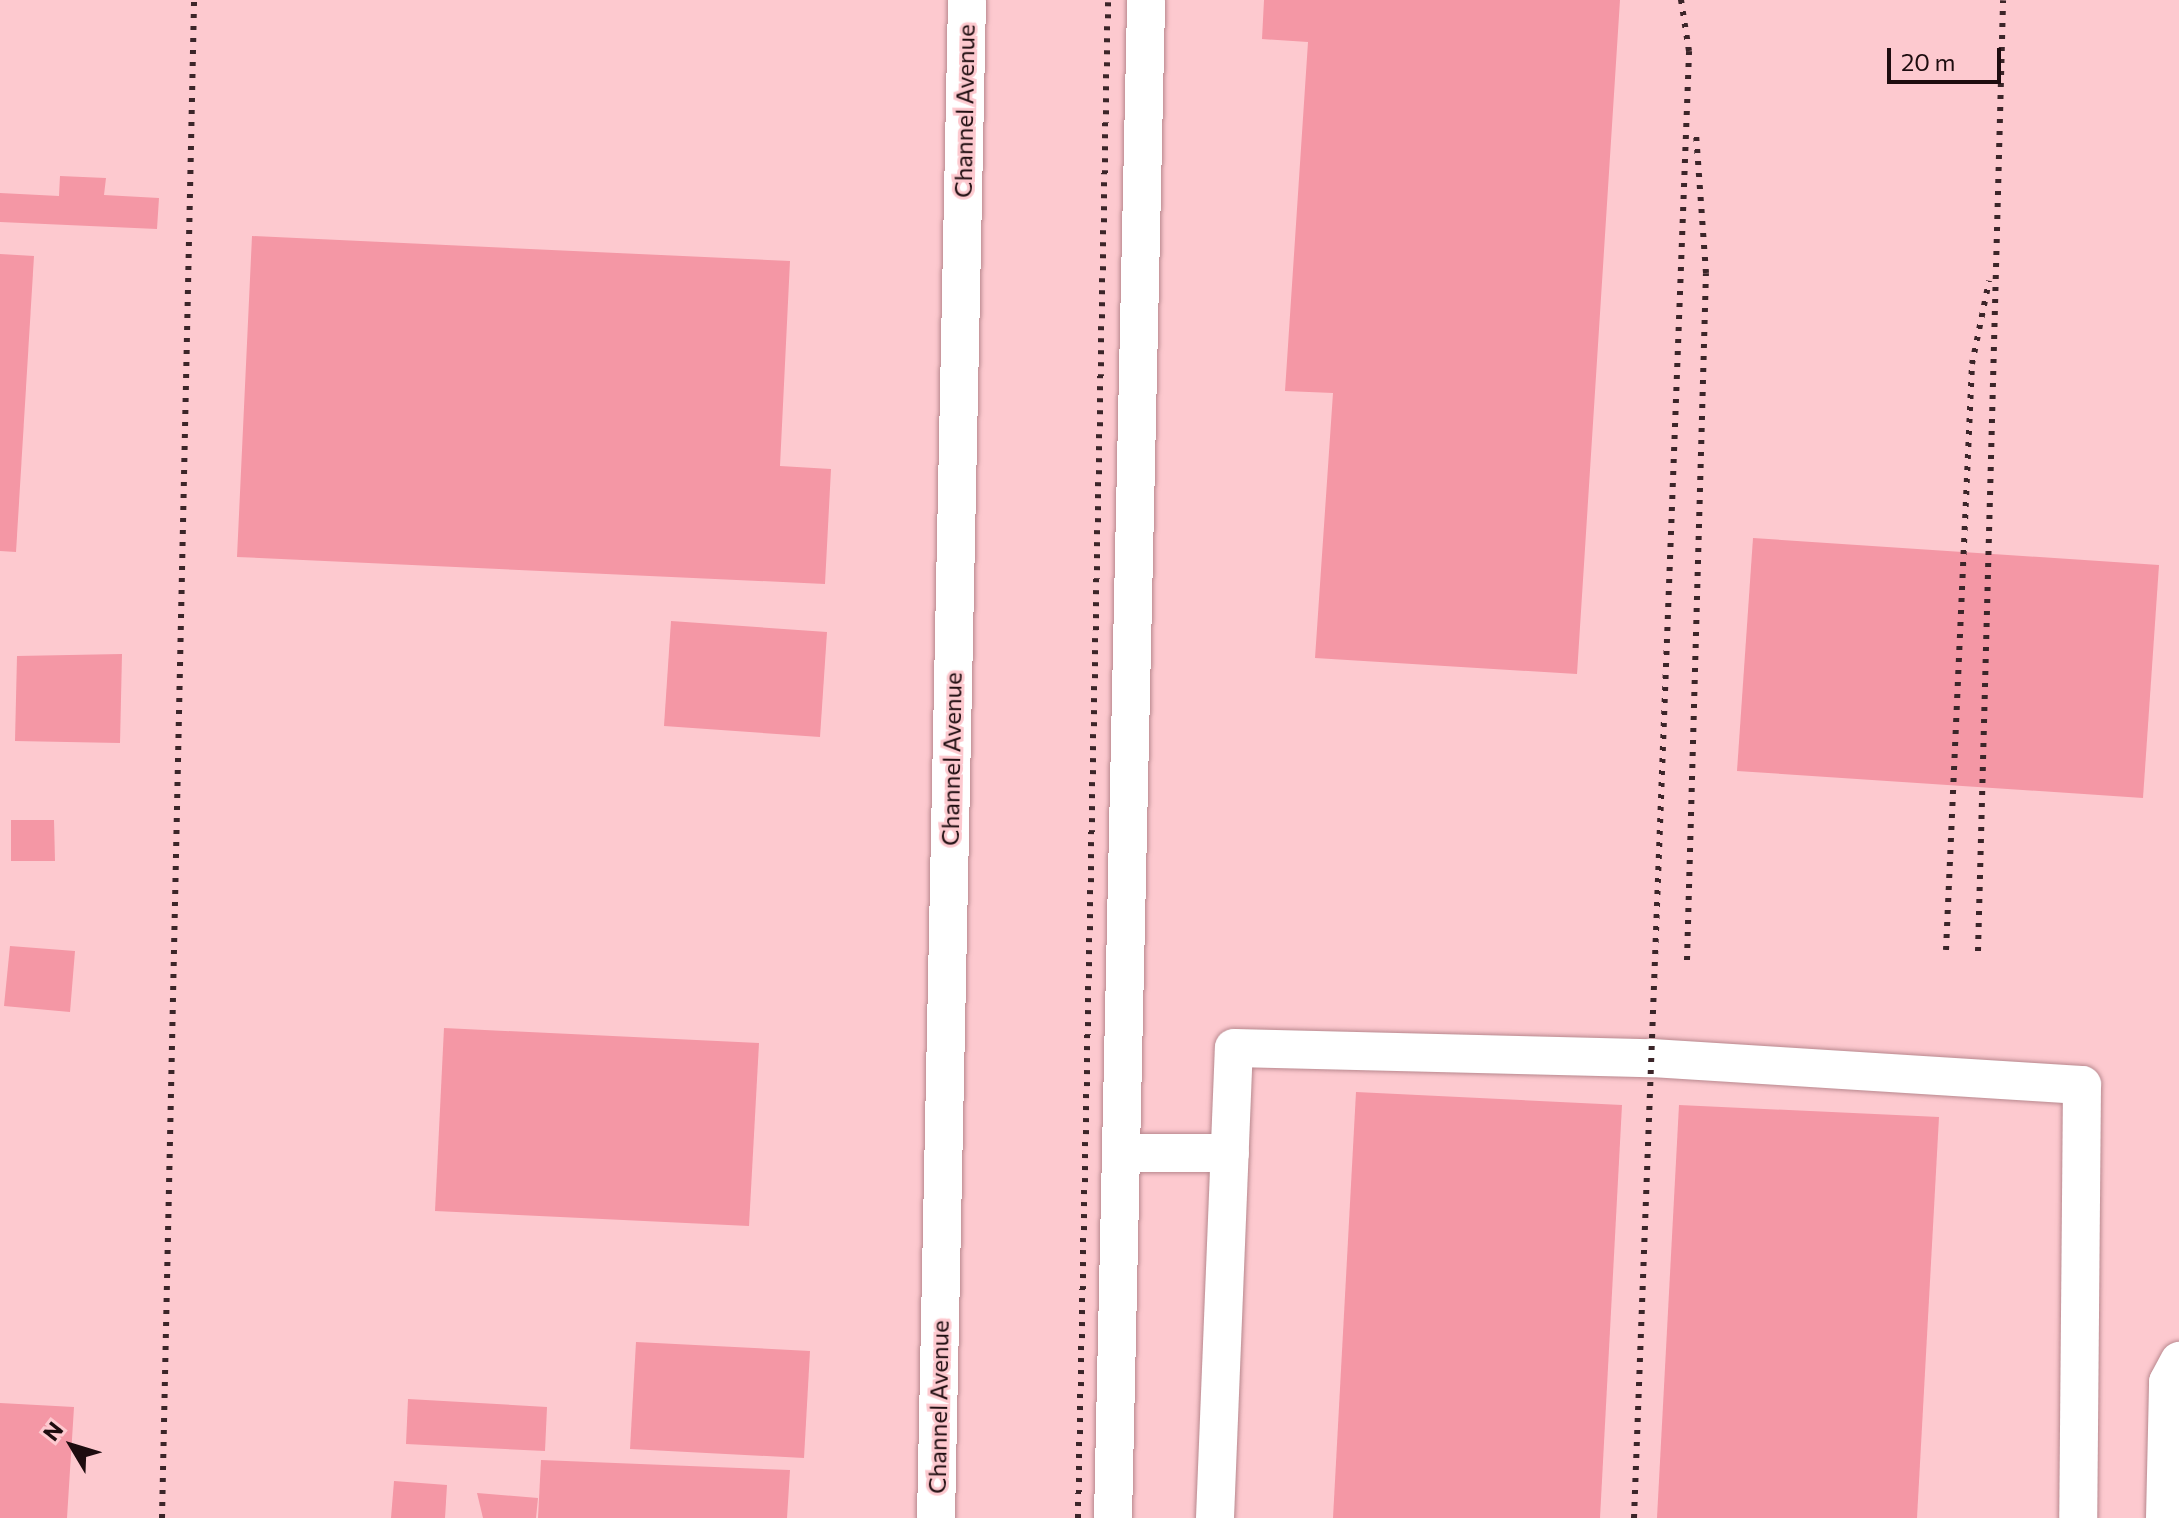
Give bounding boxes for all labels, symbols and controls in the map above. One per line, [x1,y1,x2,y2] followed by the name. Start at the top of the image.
[948,24,980,198] street label: Channel Avenue
[1891,32,2005,82] scale bar
[1901,47,1955,76] text: 20 m
[935,672,967,846] street label: Channel Avenue
[922,1320,954,1494] street label: Channel Avenue
[32,1406,112,1486] north arrow
[37,1416,68,1446] text: N

